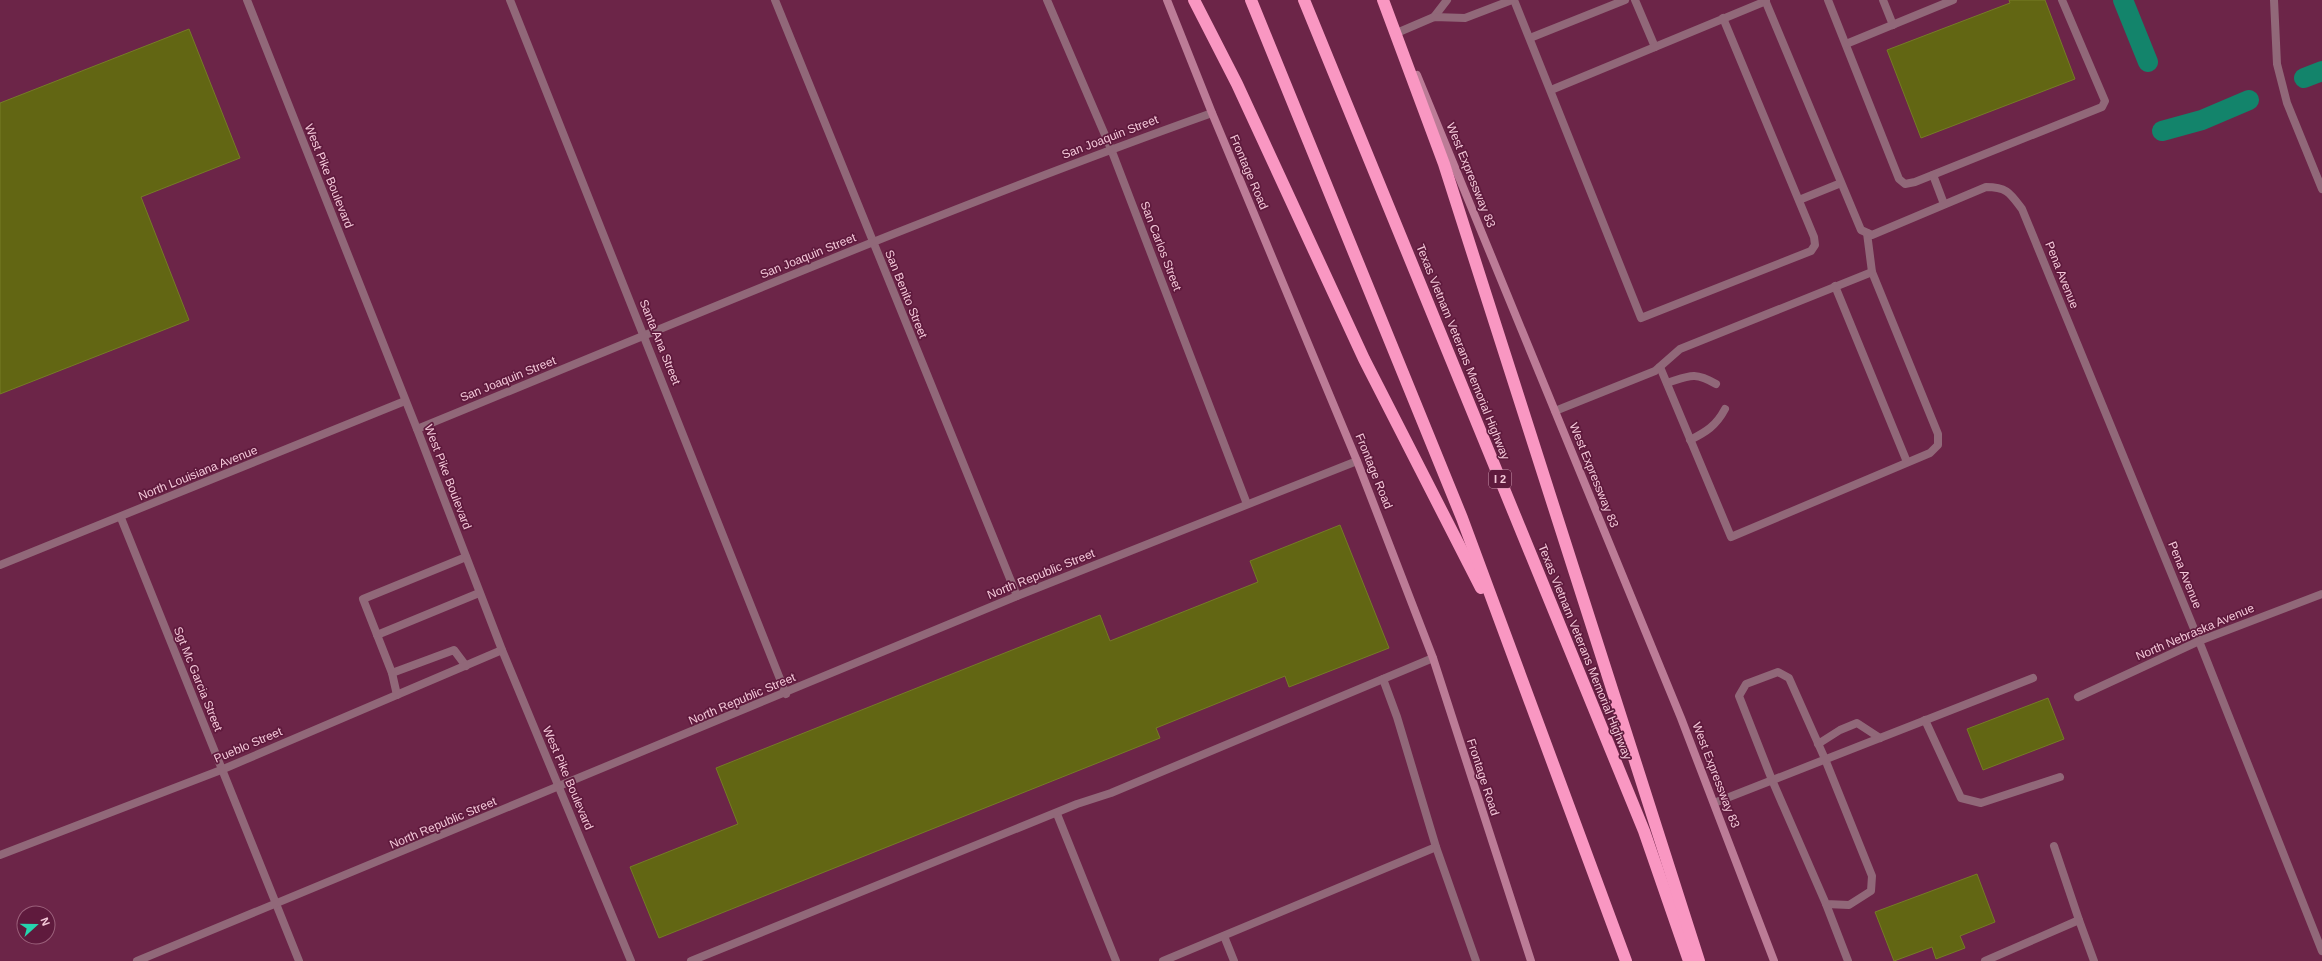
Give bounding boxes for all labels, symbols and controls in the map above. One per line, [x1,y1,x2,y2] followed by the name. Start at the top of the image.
[1060,112,1161,162] street label: San Joaquin Street
[1444,121,1499,230] street label: West Expressway 83
[302,122,356,230] street label: West Pike Boulevard
[1227,132,1271,212] street label: Frontage Road
[1137,199,1185,293] street label: San Carlos Street
[758,230,859,282] street label: San Joaquin Street
[2042,239,2082,311] street label: Pena Avenue
[1413,242,1513,462] street label: Texas Vietnam Veterans Memorial Highway
[882,248,930,341] street label: San Benito Street
[637,297,684,387] street label: Santa Ana Street
[458,353,559,405] street label: San Joaquin Street
[1567,421,1622,530] street label: West Expressway 83
[422,423,474,531] street label: West Pike Boulevard
[1353,431,1395,511] street label: Frontage Road
[136,443,260,503] street label: North Louisiana Avenue
[1489,470,1511,488] road number: I 2
[2165,539,2205,611] street label: Pena Avenue
[1535,542,1635,762] street label: Texas Vietnam Veterans Memorial Highway
[985,546,1097,602] street label: North Republic Street
[2134,601,2257,663] street label: North Nebraska Avenue
[171,625,226,734] street label: Sgt Mc Garcia Street
[686,670,798,728] street label: North Republic Street
[1689,720,1743,830] street label: West Expressway 83
[212,724,285,766] street label: Pueblo Street
[540,724,596,832] street label: West Pike Boulevard
[1464,737,1502,817] street label: Frontage Road
[387,794,499,852] street label: North Republic Street
[16,905,56,945] north arrow
[38,916,52,927] text: N

